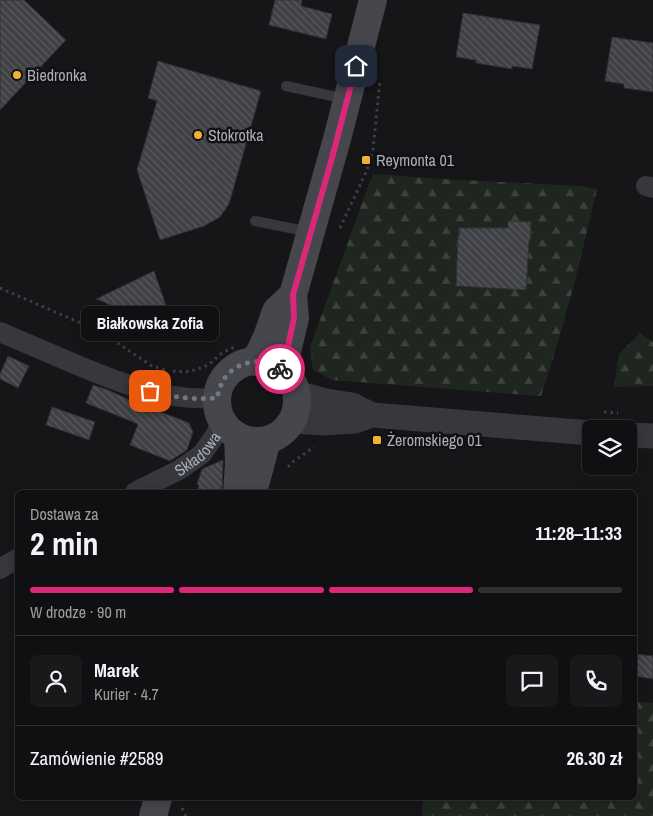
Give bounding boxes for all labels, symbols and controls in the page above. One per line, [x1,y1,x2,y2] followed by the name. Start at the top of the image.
[335,45,377,87] pin
[342,52,370,80] icon: home
[27,64,88,86] place label: Biedronka
[11,69,23,81] marker: Biedronka
[208,124,264,146] place label: Stokrotka
[192,129,204,141] marker: Stokrotka
[376,149,455,171] place label: Reymonta 01
[360,154,372,166] marker: Reymonta 01
[81,306,219,341] callout: Białkowska Zofia
[97,312,203,334] text: Białkowska Zofia
[255,344,305,394] courier
[266,355,294,383] icon: bike
[129,370,171,412] pin
[136,377,164,405] icon: bag
[582,420,637,475] map controls
[582,420,637,475] button: layers
[170,426,226,481] street label: Składowa
[387,429,483,451] place label: Żeromskiego 01
[371,434,383,446] marker: Żeromskiego 01
[30,503,99,525] text: Dostawa za
[535,520,622,546] text: 11:28–11:33
[30,522,99,565] text: 2 min
[30,601,126,623] text: W drodze · 90 m
[30,655,82,707] button: person
[506,655,558,707] button: chat
[570,655,622,707] button: phone
[94,657,139,683] text: Marek
[94,683,159,705] text: Kurier · 4.7
[30,745,163,771] text: Zamówienie #2589
[567,745,622,771] text: 26.30 zł

